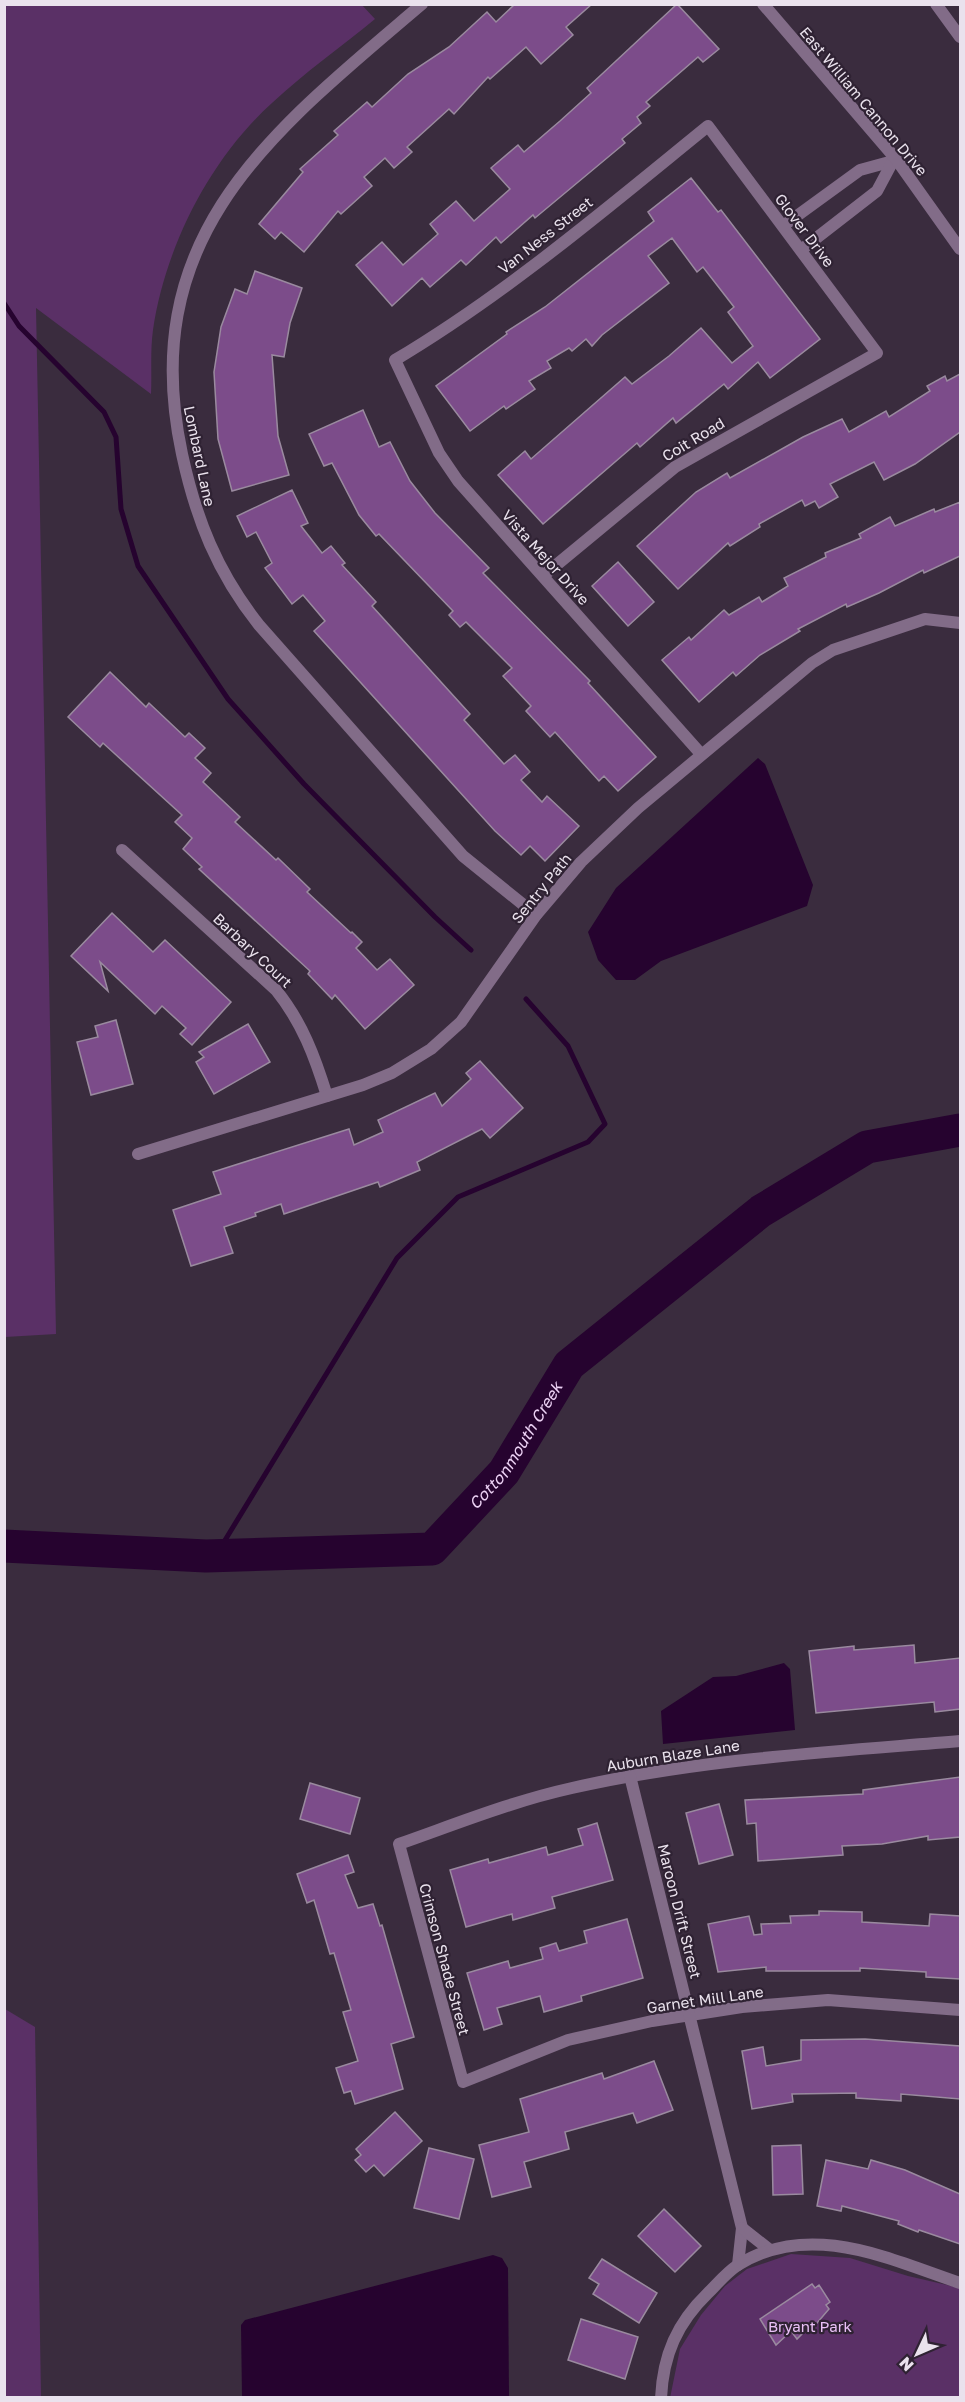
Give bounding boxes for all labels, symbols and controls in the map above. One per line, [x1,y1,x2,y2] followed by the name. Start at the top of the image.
[796,23,932,179] street label: East William Cannon Drive
[771,190,839,271] street label: Glover Drive
[494,193,596,277] street label: Van Ness Street
[181,404,219,508] street label: Lombard Lane
[658,413,728,465] street label: Coit Road
[499,506,594,608] street label: Vista Mejor Drive
[507,849,575,927] street label: Sentry Path
[210,909,296,991] street label: Barbary Court
[464,1377,567,1513] water label: Cottonmouth Creek
[605,1736,741,1774] street label: Auburn Blaze Lane
[655,1842,705,1980] street label: Maroon Drift Street
[416,1881,474,2037] street label: Crimson Shade Street
[645,1982,765,2016] street label: Garnet Mill Lane
[768,2317,853,2335] park label: Bryant Park
[887,2324,947,2384] north arrow
[895,2353,918,2376] text: N

